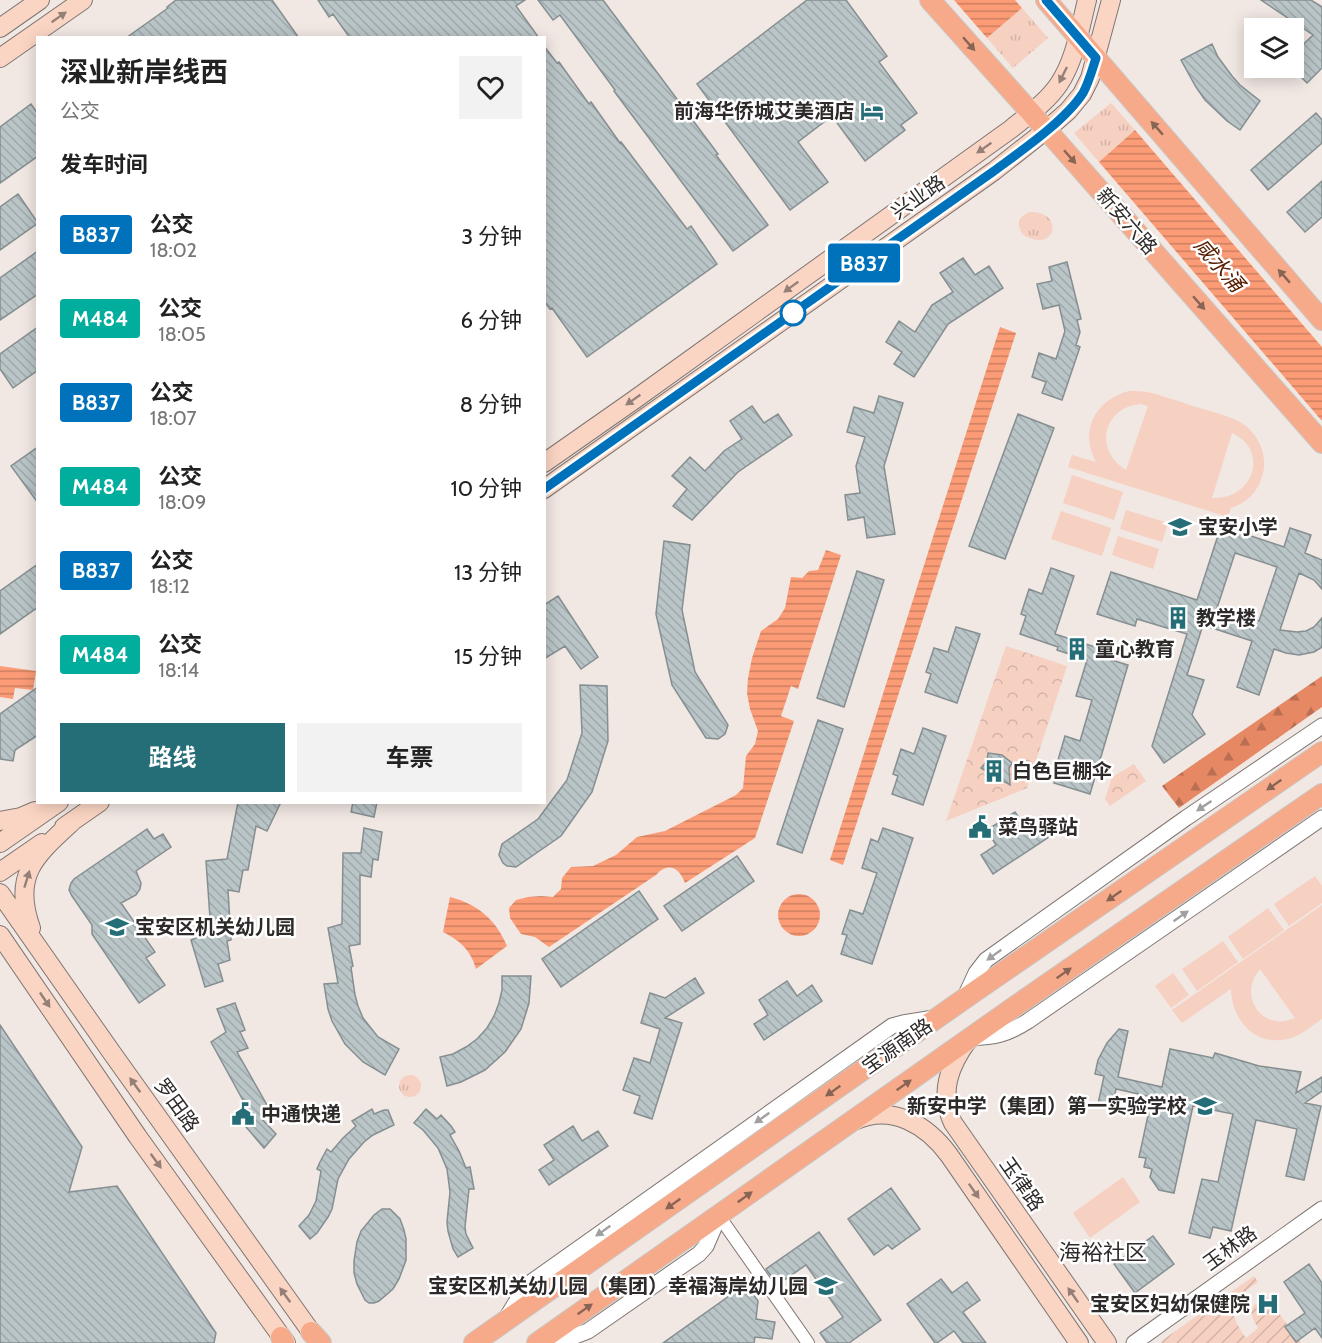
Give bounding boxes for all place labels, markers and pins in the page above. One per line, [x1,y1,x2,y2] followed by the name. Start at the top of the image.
[859,98,885,124] hotel icon: 前海华侨城艾美酒店
[674,99,854,123] place label: 前海华侨城艾美酒店
[780,300,806,326] unlabelled marker
[1167,514,1193,540] school or university icon: 宝安小学
[1198,515,1278,539] place label: 宝安小学
[1165,605,1191,631] building icon: 教学楼
[1196,606,1256,630] place label: 教学楼
[1064,636,1090,662] building icon: 童心教育
[1095,637,1175,661] place label: 童心教育
[981,758,1007,784] building icon: 白色巨棚伞
[1012,759,1112,783] place label: 白色巨棚伞
[967,814,993,840] public building icon: 菜鸟驿站
[998,815,1078,839] place label: 菜鸟驿站
[104,914,130,940] school or university icon: 宝安区机关幼儿园
[135,915,295,939] place label: 宝安区机关幼儿园
[1192,1093,1218,1119] school or university icon: 新安中学（集团）第一实验学校
[907,1094,1187,1118] place label: 新安中学（集团）第一实验学校
[230,1101,256,1127] public building icon: 中通快递
[261,1102,341,1126] place label: 中通快递
[813,1273,839,1299] school or university icon: 宝安区机关幼儿园（集团）幸福海岸幼儿园
[428,1274,808,1298] place label: 宝安区机关幼儿园（集团）幸福海岸幼儿园
[1255,1291,1281,1317] hospital icon: 宝安区妇幼保健院
[1090,1292,1250,1316] place label: 宝安区妇幼保健院

